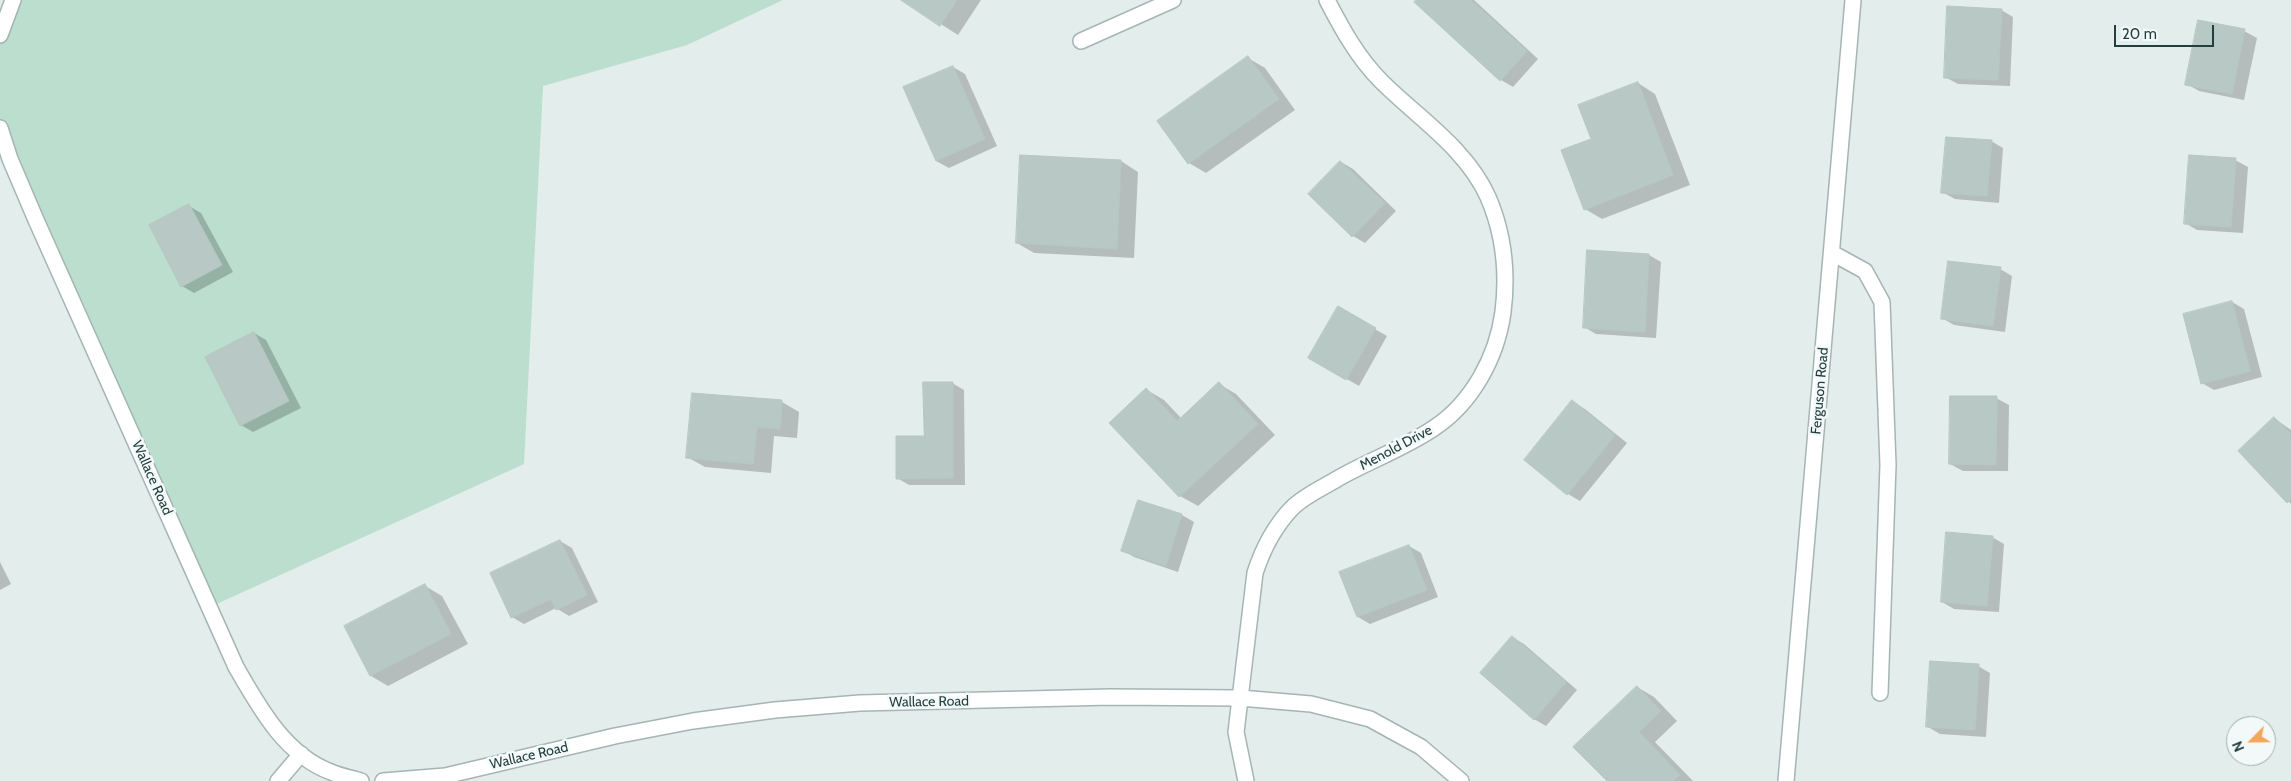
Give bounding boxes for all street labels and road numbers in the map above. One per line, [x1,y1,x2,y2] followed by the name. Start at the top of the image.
[1808,347,1832,435] street label: Ferguson Road
[1357,422,1435,474] street label: Menold Drive
[128,438,176,518] street label: Wallace Road
[889,693,969,711] street label: Wallace Road
[488,739,570,773] street label: Wallace Road

